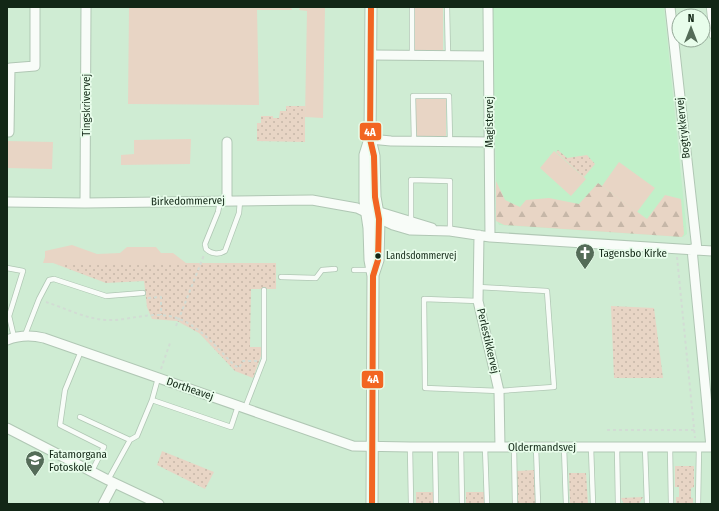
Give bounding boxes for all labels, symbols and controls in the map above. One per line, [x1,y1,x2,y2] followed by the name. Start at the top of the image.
[671,8,711,48] north arrow
[688,12,694,25] text: N
[80,74,93,136] street label: Tingskrivervej
[483,96,496,148] street label: Magistervej
[673,96,693,159] street label: Bogtrykkervej
[359,122,382,141] line badge: 4A
[364,126,377,139] text: 4A
[151,194,225,208] street label: Birkedommervej
[574,242,596,270] church icon: Tagensbo Kirke
[599,247,667,260] place label: Tagensbo Kirke
[386,250,456,262] place label: Landsdommervej
[373,251,383,261] marker: Landsdommervej
[474,307,502,375] street label: Perlestikkervej
[361,370,384,389] line badge: 4A
[367,373,380,386] text: 4A
[165,375,216,403] street label: Dortheavej
[508,441,576,454] street label: Oldermandsvej
[49,448,107,474] place label: Fatamorgana Fotoskole
[24,449,46,477] school or university icon: Fatamorgana Fotoskole

